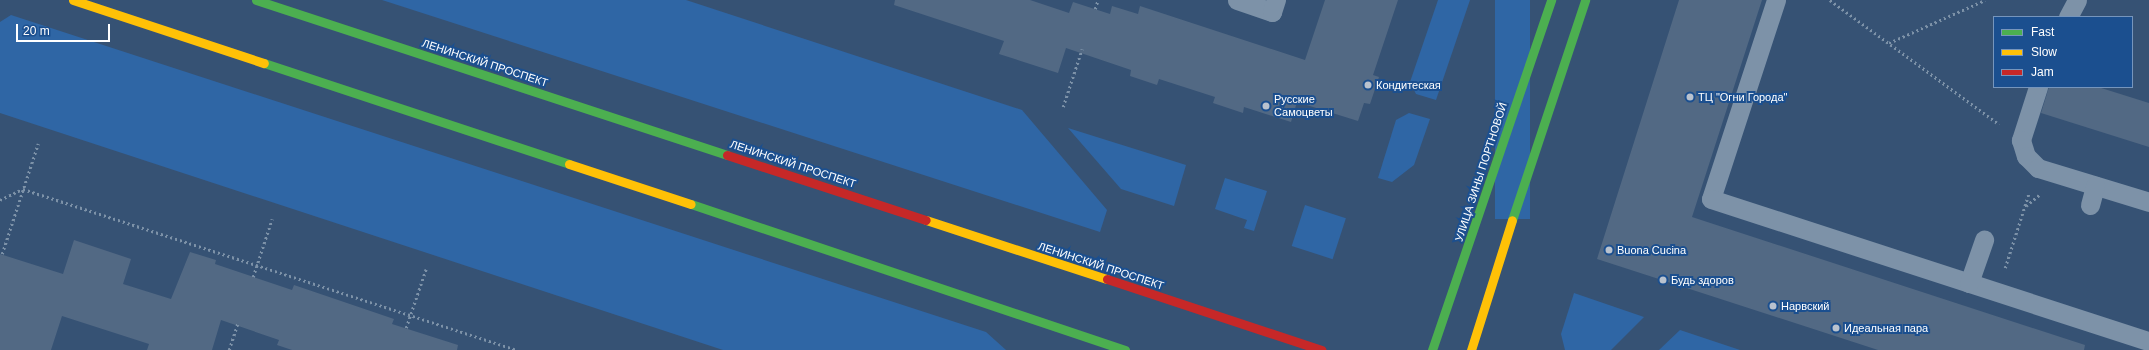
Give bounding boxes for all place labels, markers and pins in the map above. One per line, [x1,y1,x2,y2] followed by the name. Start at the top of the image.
[1376,78,1441,92] place label: Кондитеская
[1363,80,1373,90] marker: Кондитеская
[1698,90,1787,104] place label: ТЦ "Огни Города"
[1685,92,1695,102] marker: ТЦ "Огни Города"
[1274,93,1333,119] place label: Русские Самоцветы
[1261,101,1271,111] marker: Русские Самоцветы
[1617,243,1686,257] place label: Buona Cucina
[1604,245,1614,255] marker: Buona Cucina
[1671,273,1734,287] place label: Будь здоров
[1658,275,1668,285] marker: Будь здоров
[1781,299,1830,313] place label: Нарвский
[1768,301,1778,311] marker: Нарвский
[1844,321,1928,335] place label: Идеальная пара
[1831,323,1841,333] marker: Идеальная пара

